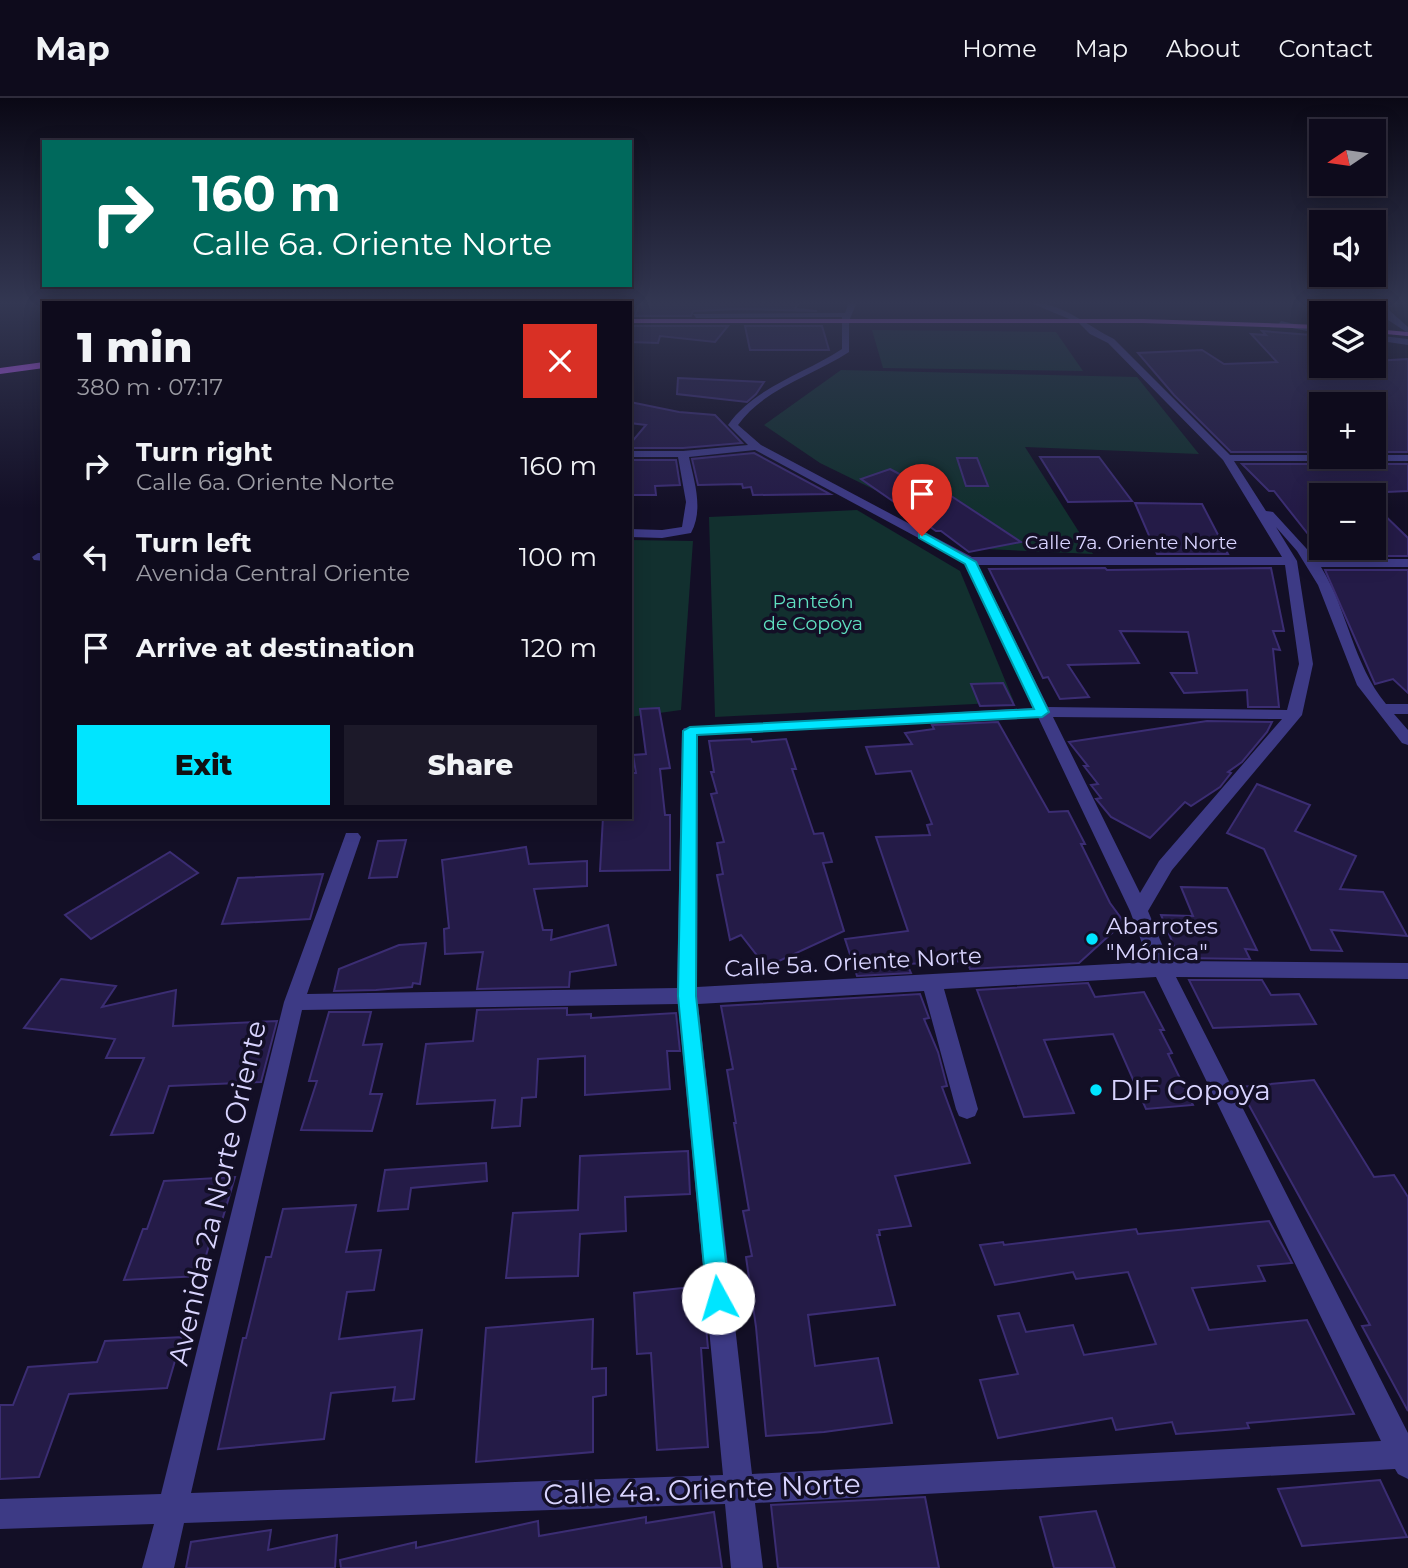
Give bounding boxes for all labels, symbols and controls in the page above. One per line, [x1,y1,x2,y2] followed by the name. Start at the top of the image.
[35,28,110,68] text: Map
[962,34,1037,63] text: Home
[1075,34,1128,63] text: Map
[1166,34,1240,63] text: About
[1278,34,1373,63] text: Contact
[1309,119,1386,196] north arrow
[1309,119,1386,560] map controls
[192,164,341,223] text: 160 m
[77,168,168,259] icon: right
[1309,210,1386,287] button: sound
[192,224,552,263] text: Calle 6a. Oriente Norte
[1309,301,1386,378] button: layers
[77,321,193,373] text: 1 min
[523,324,597,398] button: close
[77,373,223,401] text: 380 m · 07:17
[1309,392,1386,469] button: +
[136,436,272,468] text: Turn right
[77,447,115,485] icon: right
[520,450,597,482] text: 160 m
[892,464,952,536] pin
[136,468,395,496] text: Calle 6a. Oriente Norte
[903,475,941,513] icon: arrive
[1309,483,1386,560] button: −
[136,527,252,559] text: Turn left
[1025,531,1237,554] street label: Calle 7a. Oriente Norte
[77,538,115,576] icon: left
[519,541,597,573] text: 100 m
[136,559,410,587] text: Avenida Central Oriente
[763,590,863,635] park label: Panteón de Copoya
[77,629,115,667] icon: arrive
[136,632,415,664] text: Arrive at destination
[521,632,597,664] text: 120 m
[77,725,330,805] button: Exit
[344,725,597,805] button: Share
[1106,912,1218,966] place label: Abarrotes "Mónica"
[1084,931,1100,947] marker: Abarrotes "Mónica"
[724,941,982,983] street label: Calle 5a. Oriente Norte
[161,1017,273,1369] street label: Avenida 2a Norte Oriente
[1110,1073,1271,1107] place label: DIF Copoya
[1088,1082,1104,1098] marker: DIF Copoya
[681,1261,755,1335] position arrow
[543,1466,861,1512] street label: Calle 4a. Oriente Norte

